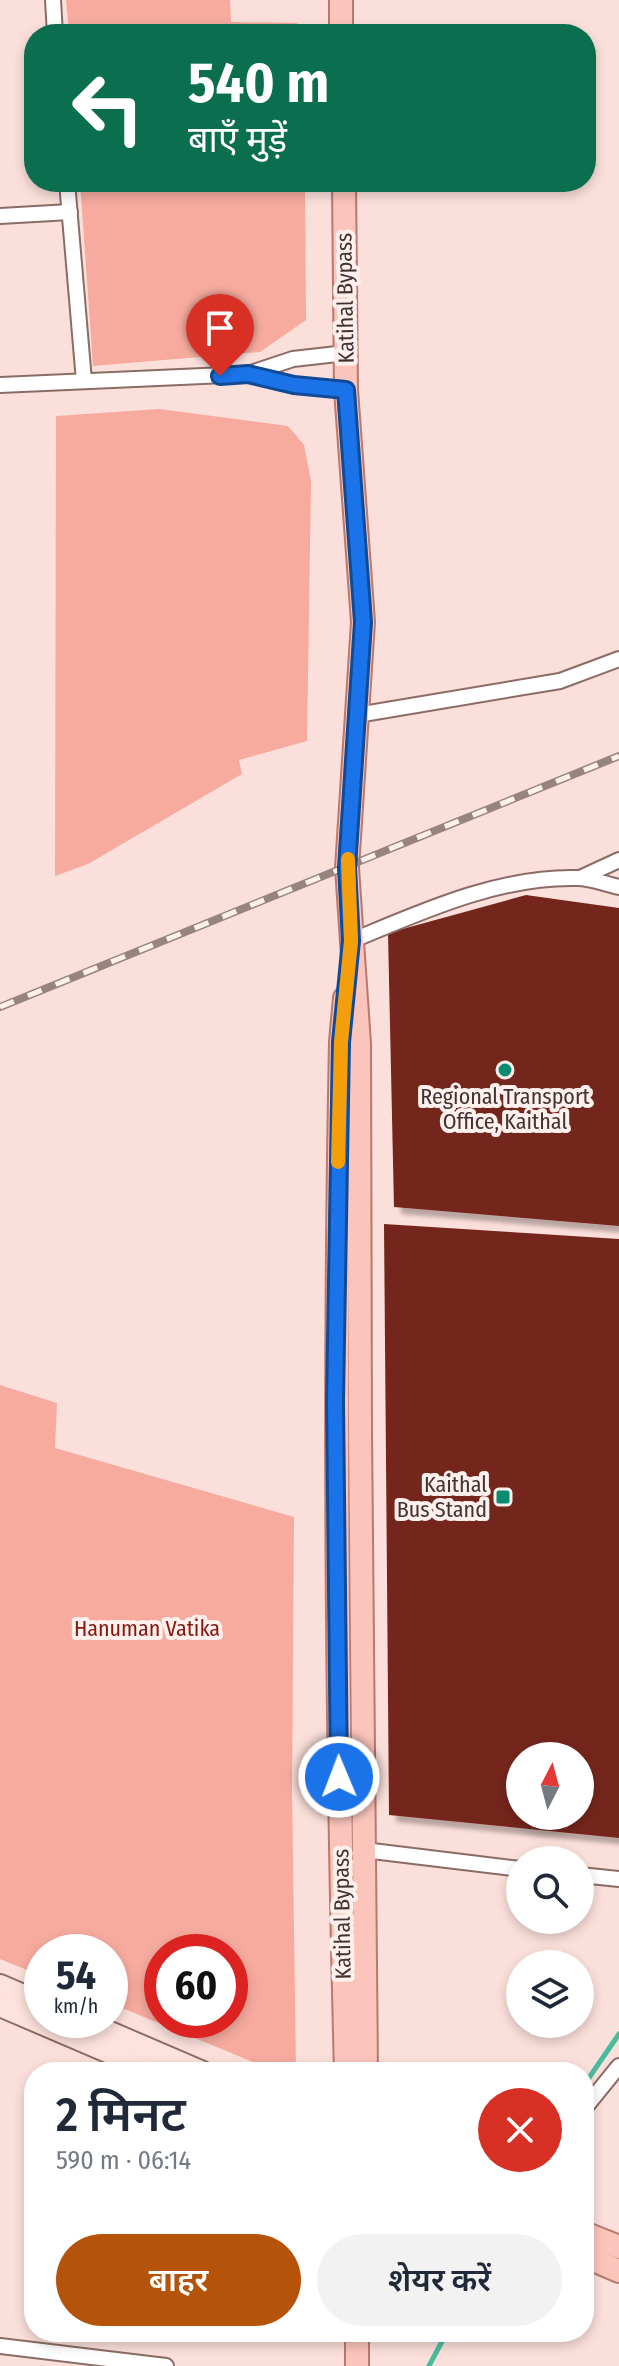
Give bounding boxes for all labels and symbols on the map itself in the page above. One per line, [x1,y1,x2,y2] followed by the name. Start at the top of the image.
[330,232,360,364] street label: Katihal Bypass
[186,294,254,376] pin
[496,1061,514,1079] marker: Regional Transport Office, Kaithal
[420,1083,591,1135] place label: Regional Transport Office, Kaithal
[397,1471,487,1523] place label: Kaithal Bus Stand
[494,1488,512,1506] marker: Kaithal Bus Stand
[74,1615,220,1642] park label: Hanuman Vatika
[297,1735,381,1819] position arrow
[506,1742,594,1830] north arrow
[327,1848,357,1980] street label: Katihal Bypass
[144,1934,248,2038] speed limit sign: 60

